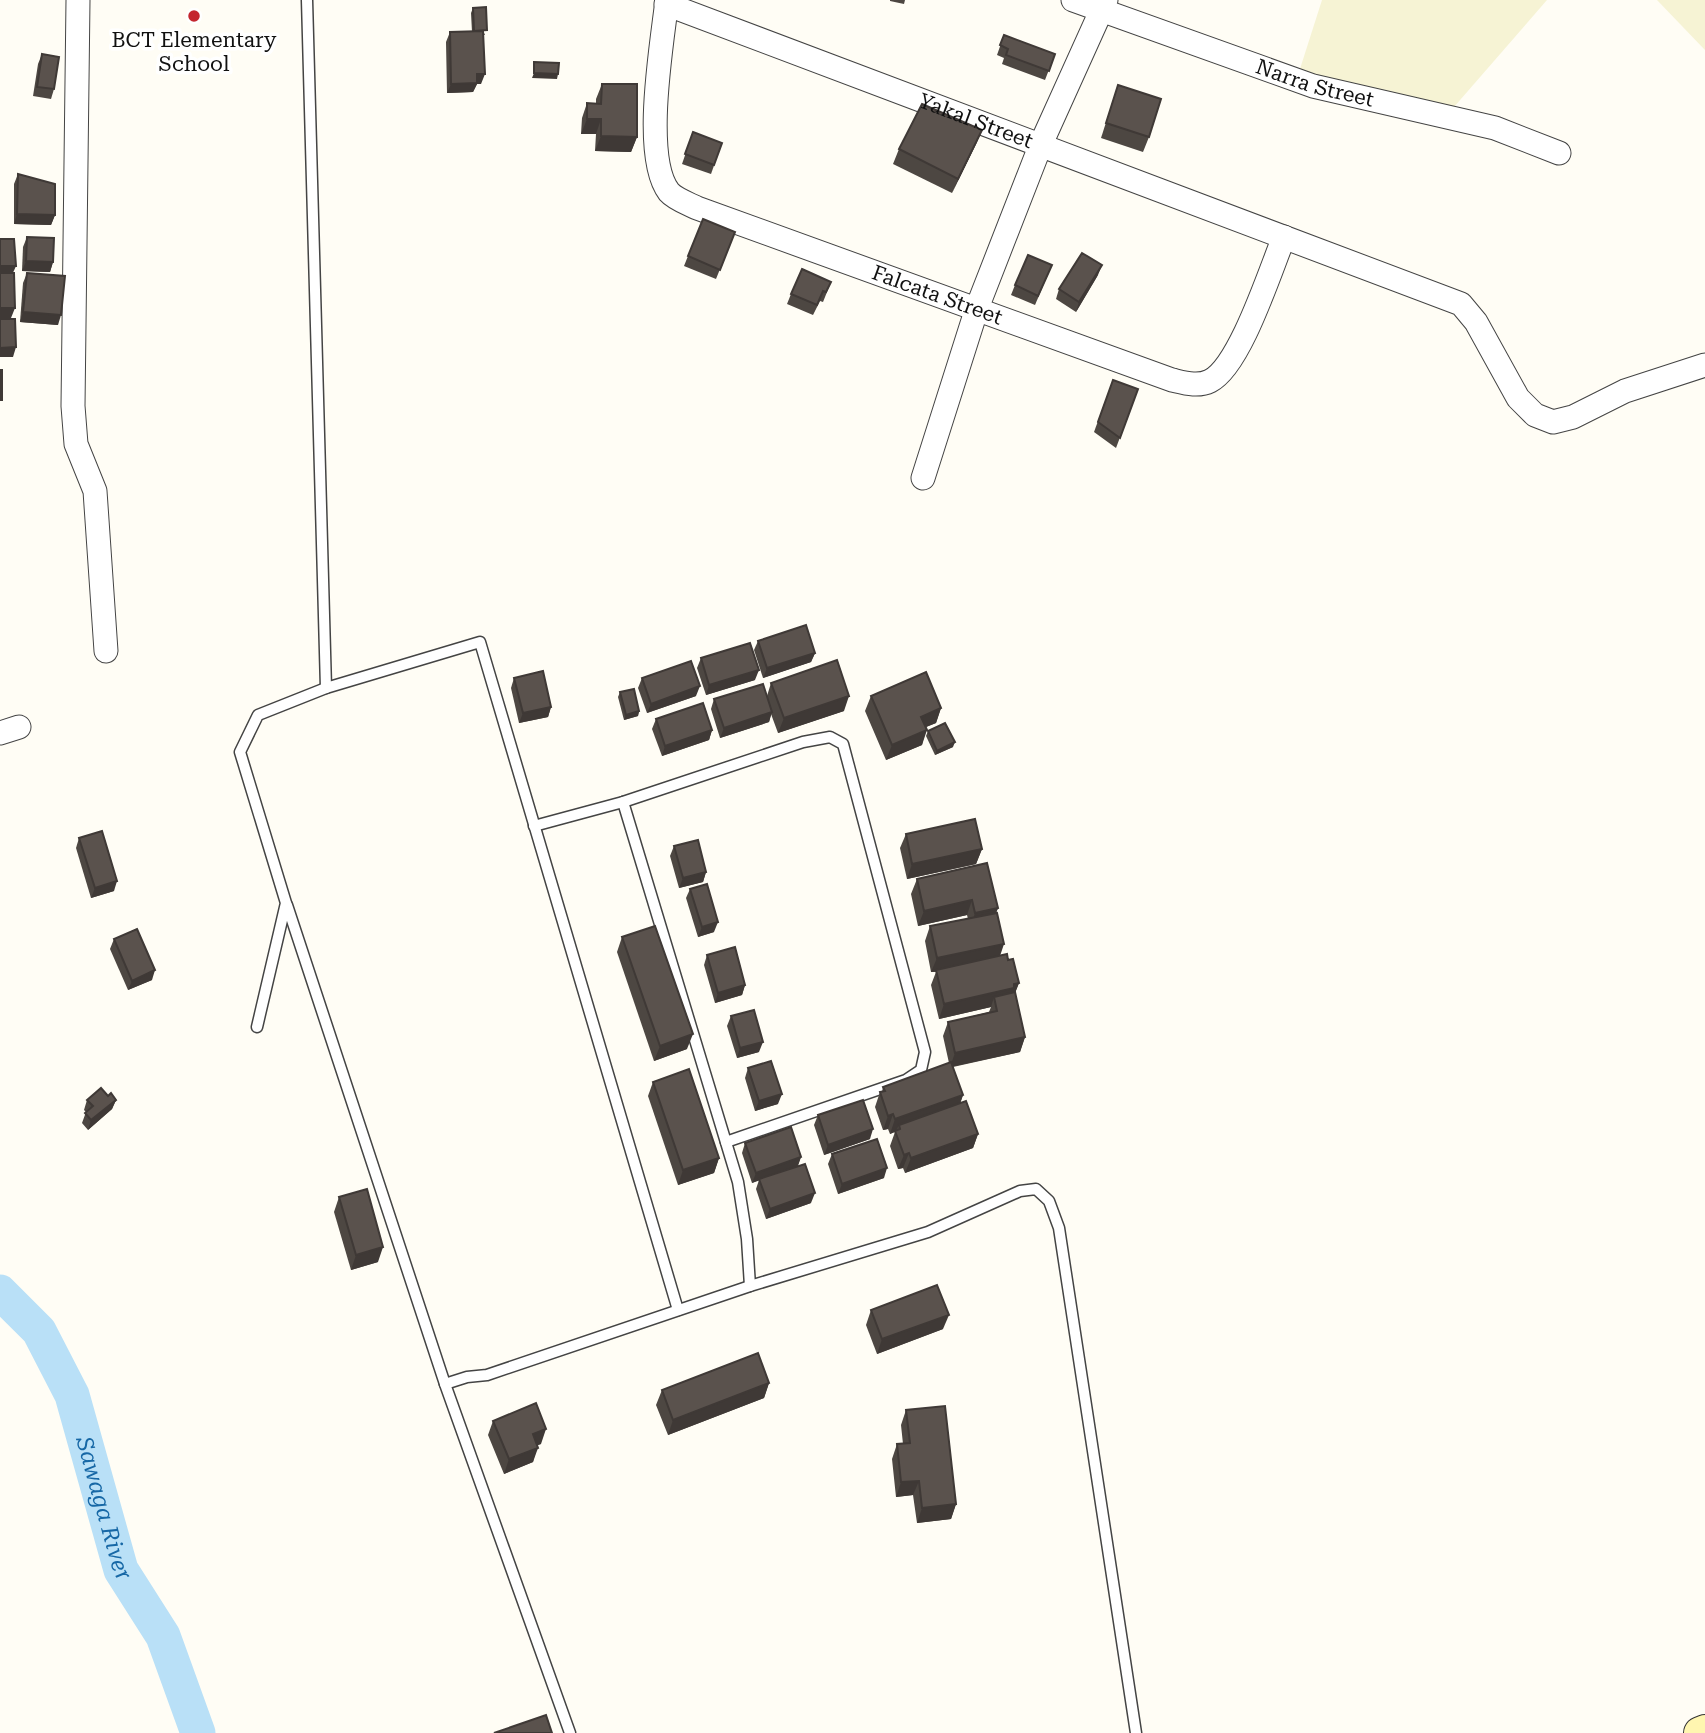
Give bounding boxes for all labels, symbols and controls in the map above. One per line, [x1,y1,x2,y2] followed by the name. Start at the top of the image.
[186,8,202,24] marker: BCT Elementary School
[111,28,277,76] place label: BCT Elementary School
[1253,54,1376,112] street label: Narra Street
[915,88,1036,153] street label: Yakal Street
[869,260,1006,330] street label: Falcata Street
[70,1433,138,1586] water label: Sawaga River

